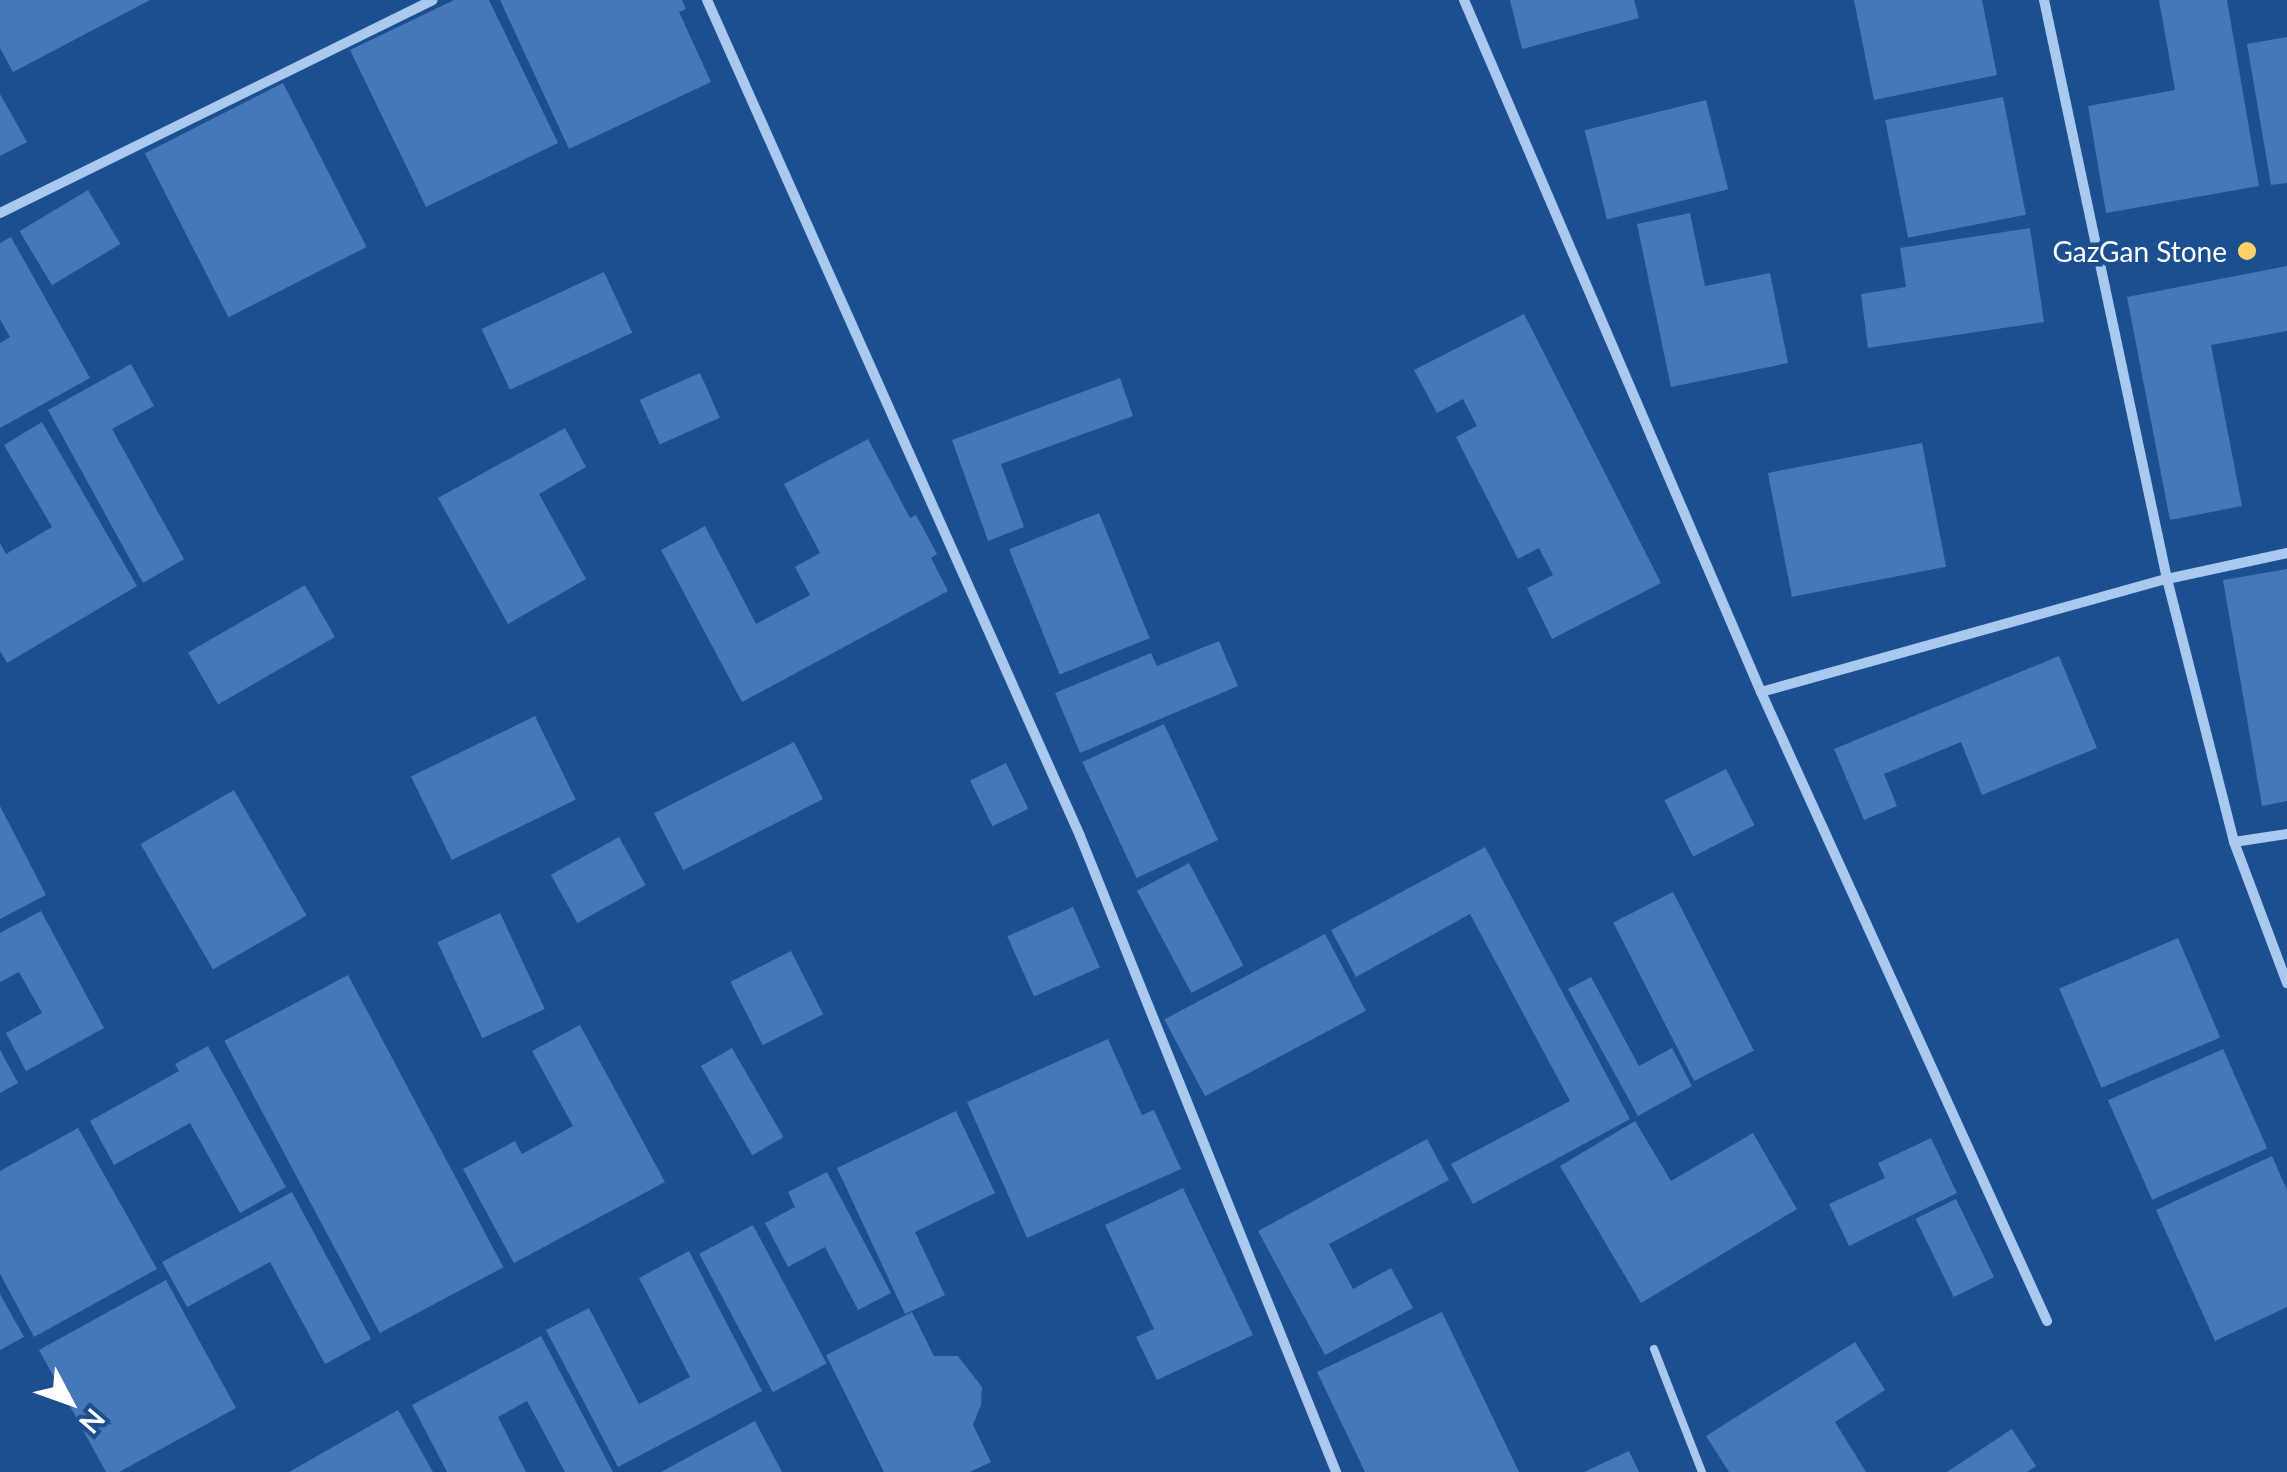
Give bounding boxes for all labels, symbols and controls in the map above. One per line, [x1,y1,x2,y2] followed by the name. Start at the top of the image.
[2052,234,2227,268] place label: GazGan Stone
[2236,240,2258,262] marker: GazGan Stone
[20,1352,120,1452] north arrow
[73,1402,113,1441] text: N

